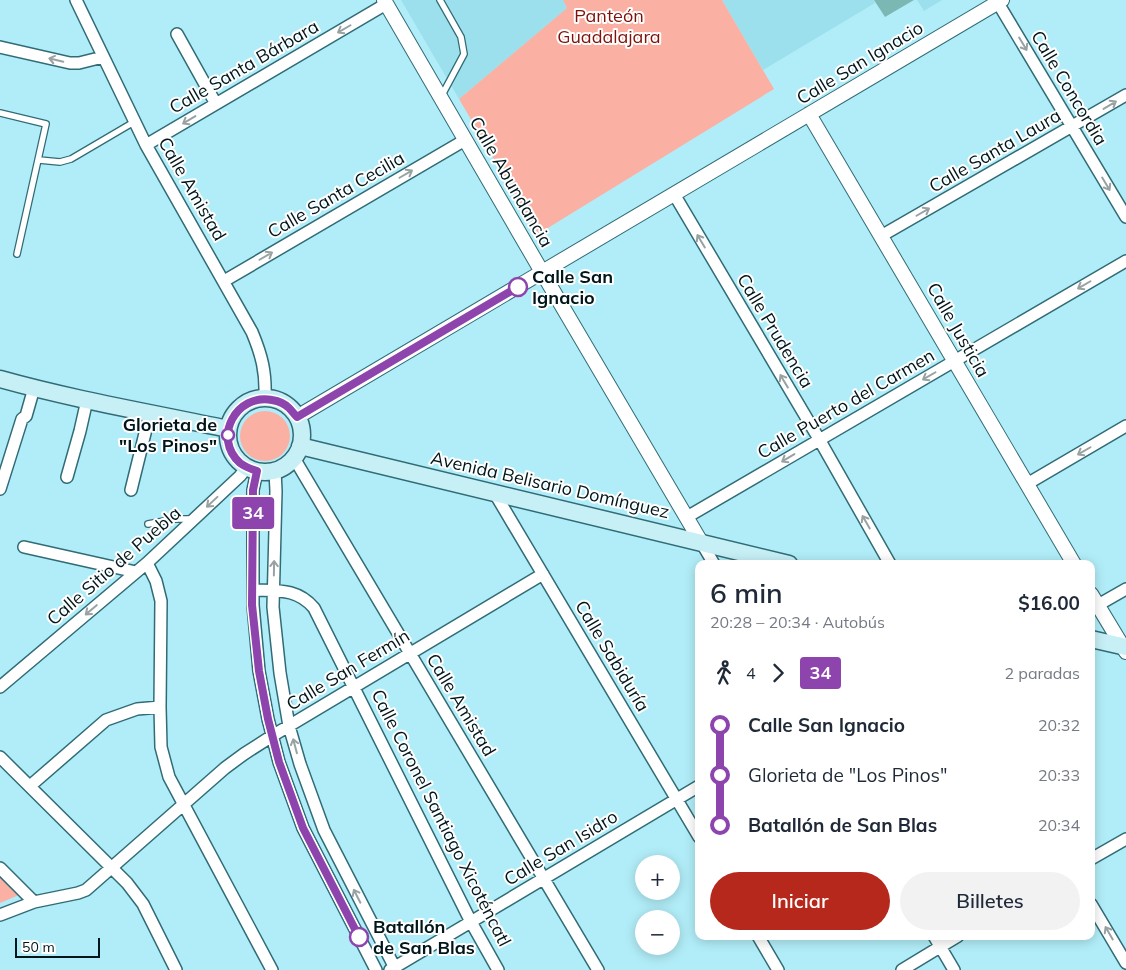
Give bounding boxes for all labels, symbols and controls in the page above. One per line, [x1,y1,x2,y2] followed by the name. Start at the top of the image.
[557,4,661,48] park label: Panteón Guadalajara
[165,14,323,119] street label: Calle Santa Bárbara
[792,16,927,109] street label: Calle San Ignacio
[338,24,352,34] one-way arrow
[1026,26,1113,149] street label: Calle Concordia
[1019,37,1029,51] one-way arrow
[48,55,64,64] one-way arrow
[1102,100,1116,110] one-way arrow
[925,103,1065,198] street label: Calle Santa Laura
[465,112,558,251] street label: Calle Abundancia
[183,115,197,125] one-way arrow
[153,133,231,245] street label: Calle Amistad
[263,146,408,243] street label: Calle Santa Cecilia
[399,169,413,179] one-way arrow
[1102,176,1112,190] one-way arrow
[916,207,931,217] one-way arrow
[696,235,706,249] one-way arrow
[258,251,272,261] one-way arrow
[532,265,613,309] place label: Calle San Ignacio
[732,269,819,392] street label: Calle Prudencia
[508,277,528,297] marker: Calle San Ignacio
[922,278,995,381] street label: Calle Justicia
[1077,281,1092,291] one-way arrow
[753,343,939,464] street label: Calle Puerto del Carmen
[922,372,936,382] one-way arrow
[779,375,789,389] one-way arrow
[119,413,217,457] place label: Glorieta de "Los Pinos"
[221,428,235,442] marker: Glorieta de "Los Pinos"
[429,446,672,523] street label: Avenida Belisario Domínguez
[1077,446,1092,456] one-way arrow
[781,453,795,463] one-way arrow
[206,496,219,508] one-way arrow
[230,497,276,529] line badge: 34
[42,501,185,630] street label: Calle Sitio de Puebla
[242,501,264,524] text: 34
[861,514,871,529] one-way arrow
[270,560,279,576] one-way arrow
[710,575,783,610] text: 6 min
[1018,591,1080,615] text: $16.00
[570,596,655,716] street label: Calle Sabiduría
[85,605,98,616] one-way arrow
[710,612,885,632] text: 20:28 – 20:34 · Autobús
[282,624,414,715] street label: Calle San Fermín
[422,649,501,760] street label: Calle Amistad
[710,659,738,687] icon: walk
[764,659,792,687] icon: forward
[810,661,831,684] text: 34
[746,663,756,683] text: 4
[1005,663,1080,683] text: 2 paradas
[366,685,516,950] street label: Calle Coronel Santiago Xicoténcatl
[748,713,905,737] text: Calle San Ignacio
[1038,715,1080,735] text: 20:32
[289,739,299,755] one-way arrow
[748,763,947,787] text: Glorieta de "Los Pinos"
[1038,765,1080,785] text: 20:33
[500,805,622,891] street label: Calle San Isidro
[748,813,937,837] text: Batallón de San Blas
[1038,815,1080,835] text: 20:34
[635,855,680,955] map controls
[635,855,680,900] button: +
[710,872,890,930] button: Iniciar
[900,872,1080,930] button: Billetes
[352,888,362,903] one-way arrow
[635,910,680,955] button: −
[373,915,475,959] place label: Batallón de San Blas
[349,927,369,947] marker: Batallón de San Blas
[1103,927,1113,941] one-way arrow
[15,935,100,958] scale bar
[22,938,55,956] text: 50 m

